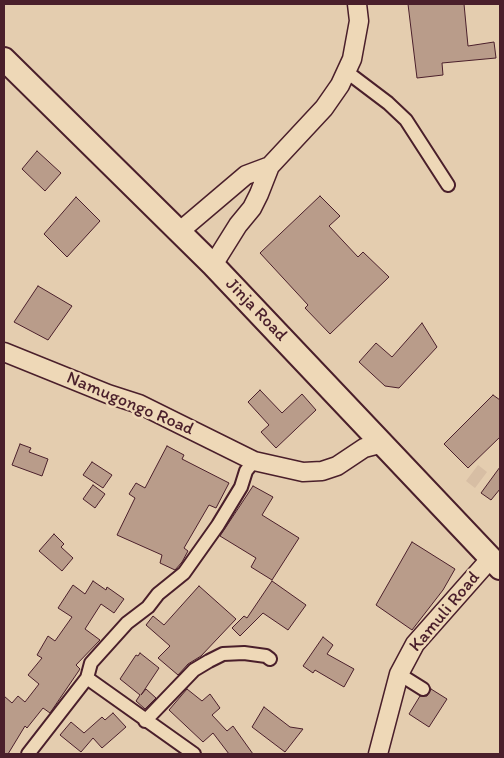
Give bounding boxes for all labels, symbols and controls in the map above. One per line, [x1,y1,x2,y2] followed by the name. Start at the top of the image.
[221,274,291,346] street label: Jinja Road
[63,367,197,441] street label: Namugongo Road
[405,567,485,657] street label: Kamuli Road

